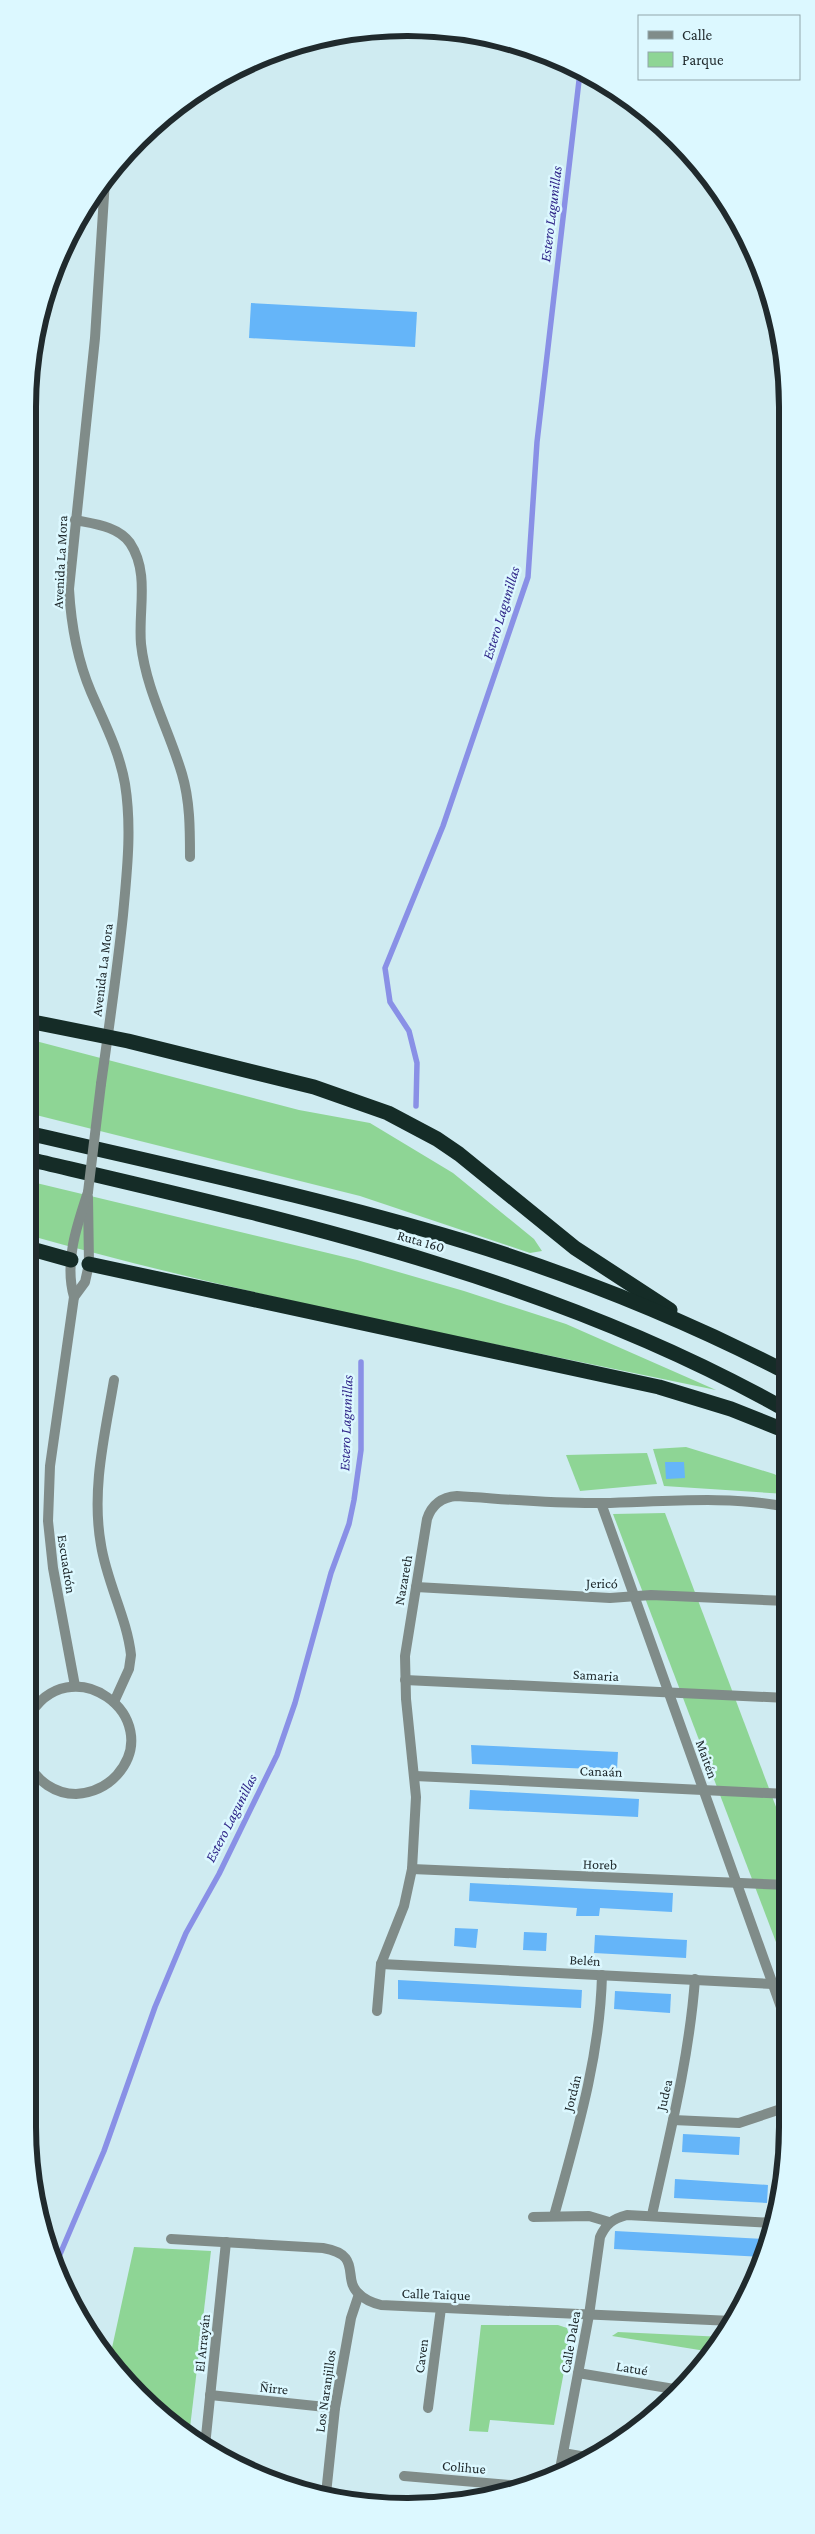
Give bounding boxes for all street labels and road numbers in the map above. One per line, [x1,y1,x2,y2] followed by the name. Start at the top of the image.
[50,514,70,609] street label: Avenida La Mora
[88,922,116,1017] street label: Avenida La Mora
[396,1227,447,1255] street label: Ruta 160
[54,1533,80,1595] street label: Escuadrón
[391,1553,415,1607] street label: Nazareth
[584,1575,618,1591] street label: Jericó
[573,1666,620,1684] street label: Samaria
[693,1737,722,1781] street label: Maitén
[579,1762,623,1780] street label: Canaán
[583,1855,617,1873] street label: Horeb
[569,1951,601,1969] street label: Belén
[559,2073,584,2115] street label: Jordán
[652,2077,675,2114] street label: Judea
[401,2285,471,2303] street label: Calle Taique
[557,2309,583,2374] street label: Calle Dalea
[191,2313,213,2373] street label: El Arrayán
[411,2337,431,2374] street label: Caven
[311,2349,340,2433] street label: Los Naranjillos
[615,2357,649,2379] street label: Latué
[259,2379,289,2397] street label: Ñirre
[442,2457,486,2477] street label: Colihue

